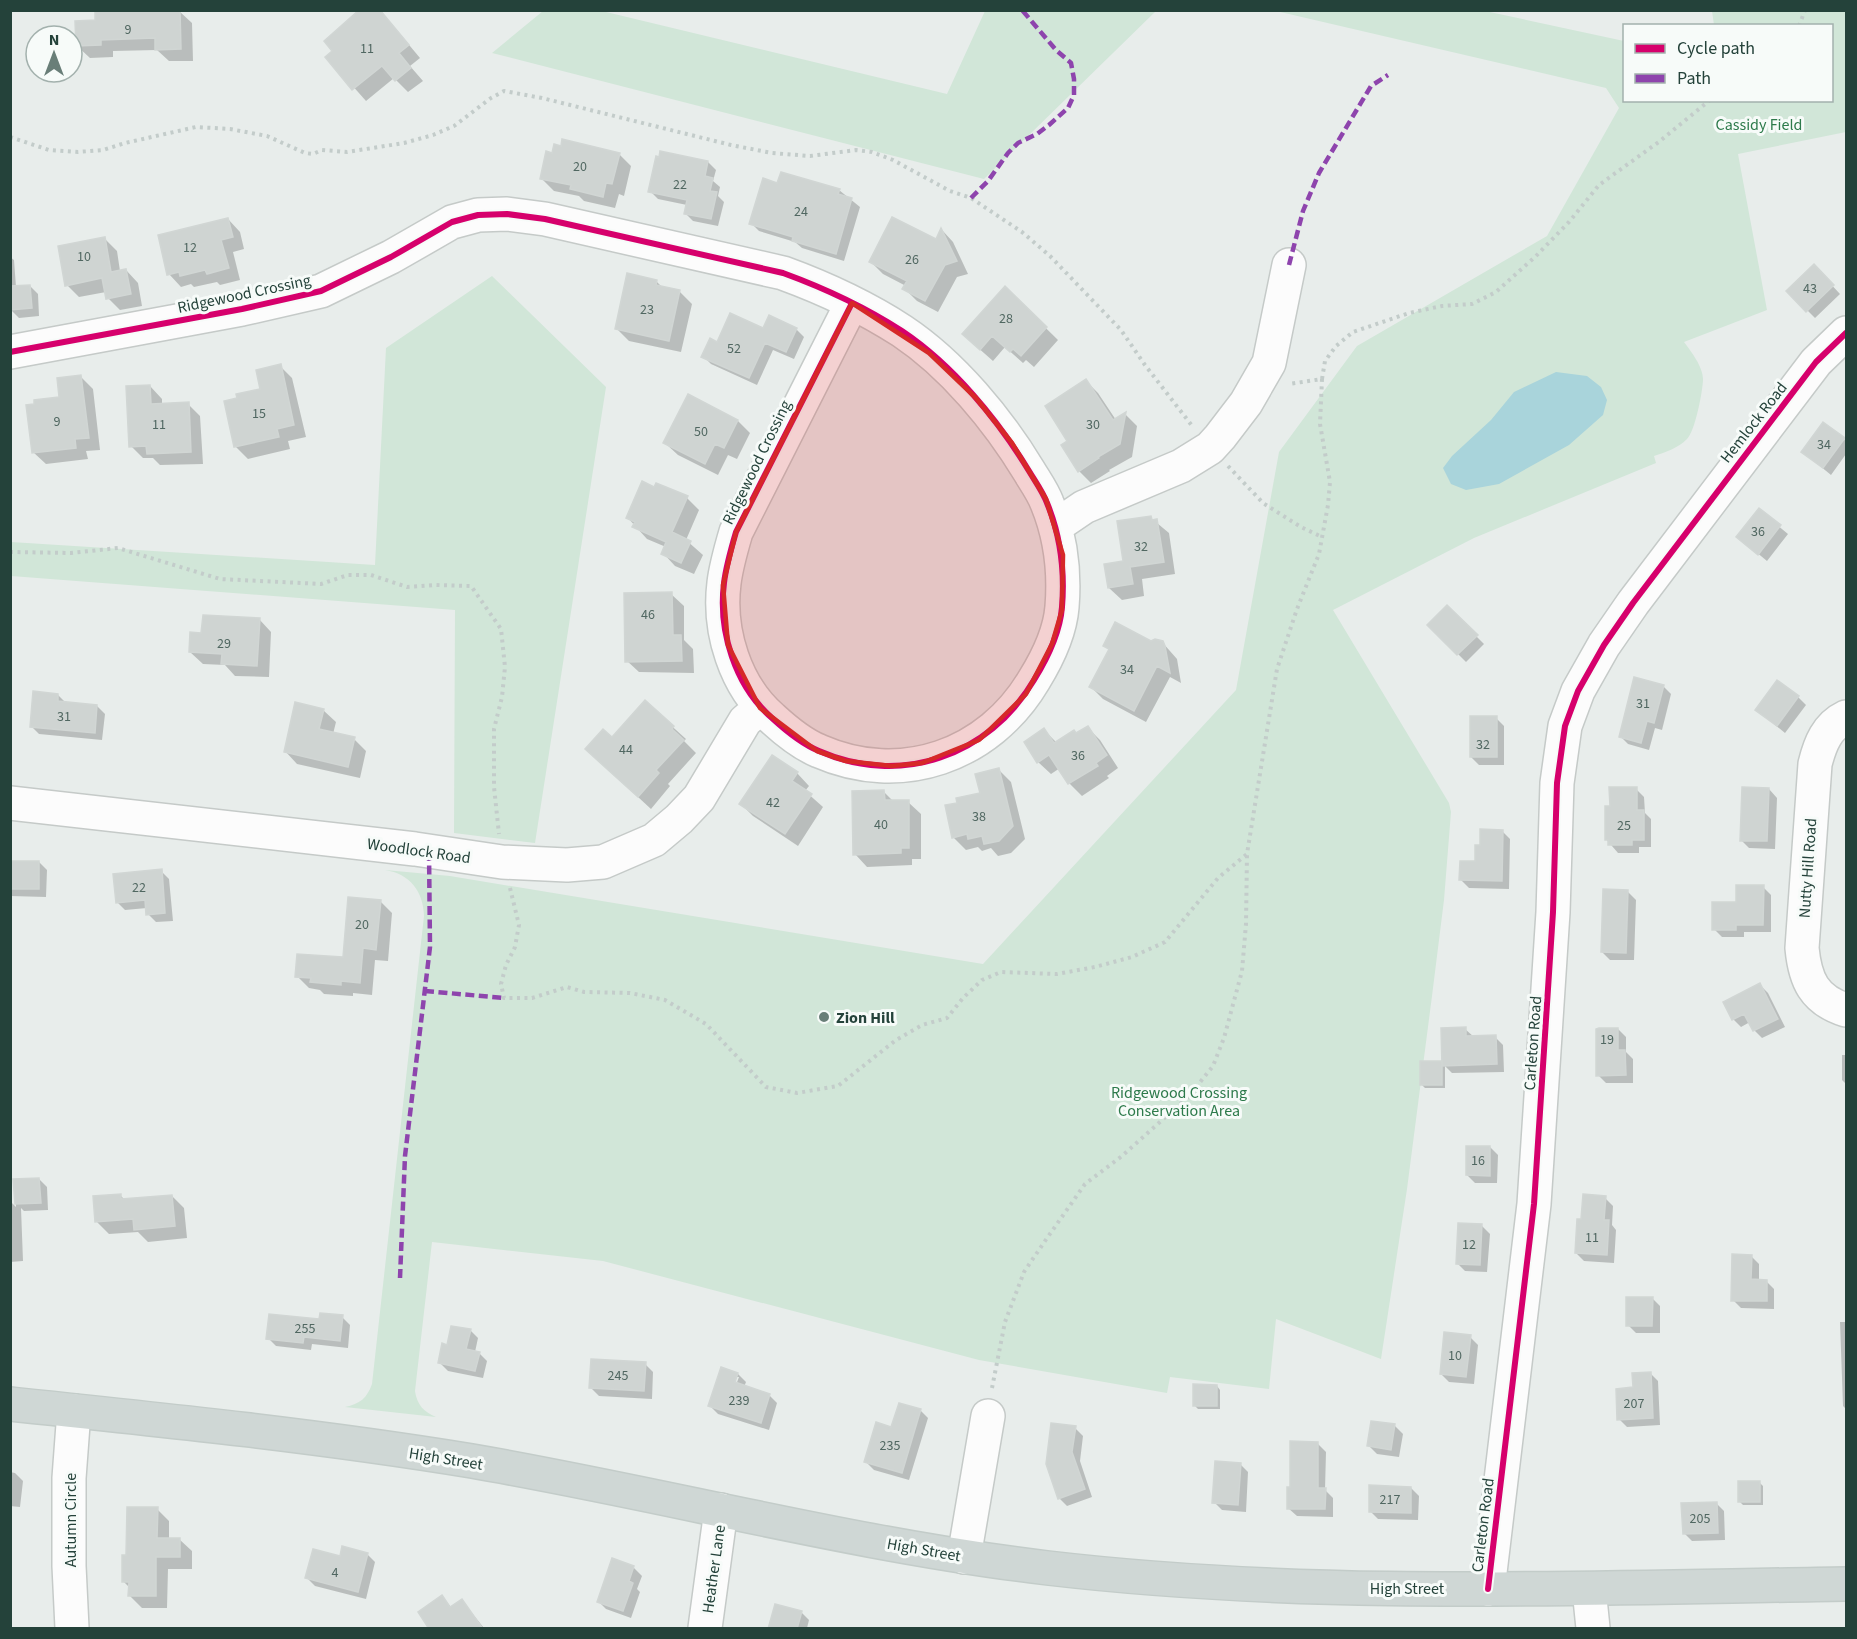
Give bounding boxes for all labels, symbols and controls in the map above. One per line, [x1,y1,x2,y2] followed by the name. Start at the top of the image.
[125,20,132,40] house number: 9
[24,24,84,84] north arrow
[1623,24,1833,102] legend
[49,29,59,51] text: N
[1677,36,1755,61] text: Cycle path
[360,39,374,59] house number: 11
[1677,66,1711,91] text: Path
[1716,114,1802,136] park label: Cassidy Field
[573,157,587,177] house number: 20
[673,175,687,195] house number: 22
[794,202,808,222] house number: 24
[183,238,197,258] house number: 12
[77,247,91,267] house number: 10
[905,250,919,270] house number: 26
[175,269,313,319] street label: Ridgewood Crossing
[1803,279,1817,299] house number: 43
[640,300,654,320] house number: 23
[999,309,1013,329] house number: 28
[727,339,741,359] house number: 52
[1715,378,1792,468] street label: Hemlock Road
[717,397,797,528] street label: Ridgewood Crossing
[252,404,266,424] house number: 15
[54,412,61,432] house number: 9
[152,415,166,435] house number: 11
[1086,415,1100,435] house number: 30
[694,422,708,442] house number: 50
[1817,435,1831,455] house number: 34
[1751,522,1765,542] house number: 36
[1134,537,1148,557] house number: 32
[641,605,655,625] house number: 46
[217,634,231,654] house number: 29
[1120,660,1134,680] house number: 34
[1636,694,1650,714] house number: 31
[57,707,71,727] house number: 31
[1476,735,1490,755] house number: 32
[619,740,633,760] house number: 44
[1071,746,1085,766] house number: 36
[766,793,780,813] house number: 42
[972,807,986,827] house number: 38
[874,815,888,835] house number: 40
[1617,816,1631,836] house number: 25
[1794,817,1822,919] street label: Nutty Hill Road
[366,833,472,869] street label: Woodlock Road
[132,878,146,898] house number: 22
[355,915,369,935] house number: 20
[1519,995,1547,1091] street label: Carleton Road
[836,1007,895,1029] place label: Zion Hill
[817,1010,831,1024] marker: Zion Hill
[1600,1030,1614,1050] house number: 19
[1111,1082,1247,1122] park label: Ridgewood Crossing Conservation Area
[1471,1151,1485,1171] house number: 16
[1585,1228,1599,1248] house number: 11
[1462,1235,1476,1255] house number: 12
[295,1319,315,1339] house number: 255
[1448,1346,1462,1366] house number: 10
[608,1366,628,1386] house number: 245
[729,1391,749,1411] house number: 239
[1624,1394,1644,1414] house number: 207
[880,1436,900,1456] house number: 235
[407,1442,485,1476] street label: High Street
[60,1473,82,1567] street label: Autumn Circle
[1466,1477,1500,1573] street label: Carleton Road
[1380,1490,1400,1510] house number: 217
[1690,1509,1710,1529] house number: 205
[697,1523,731,1615] street label: Heather Lane
[885,1533,963,1567] street label: High Street
[332,1563,339,1583] house number: 4
[1370,1578,1445,1600] street label: High Street

